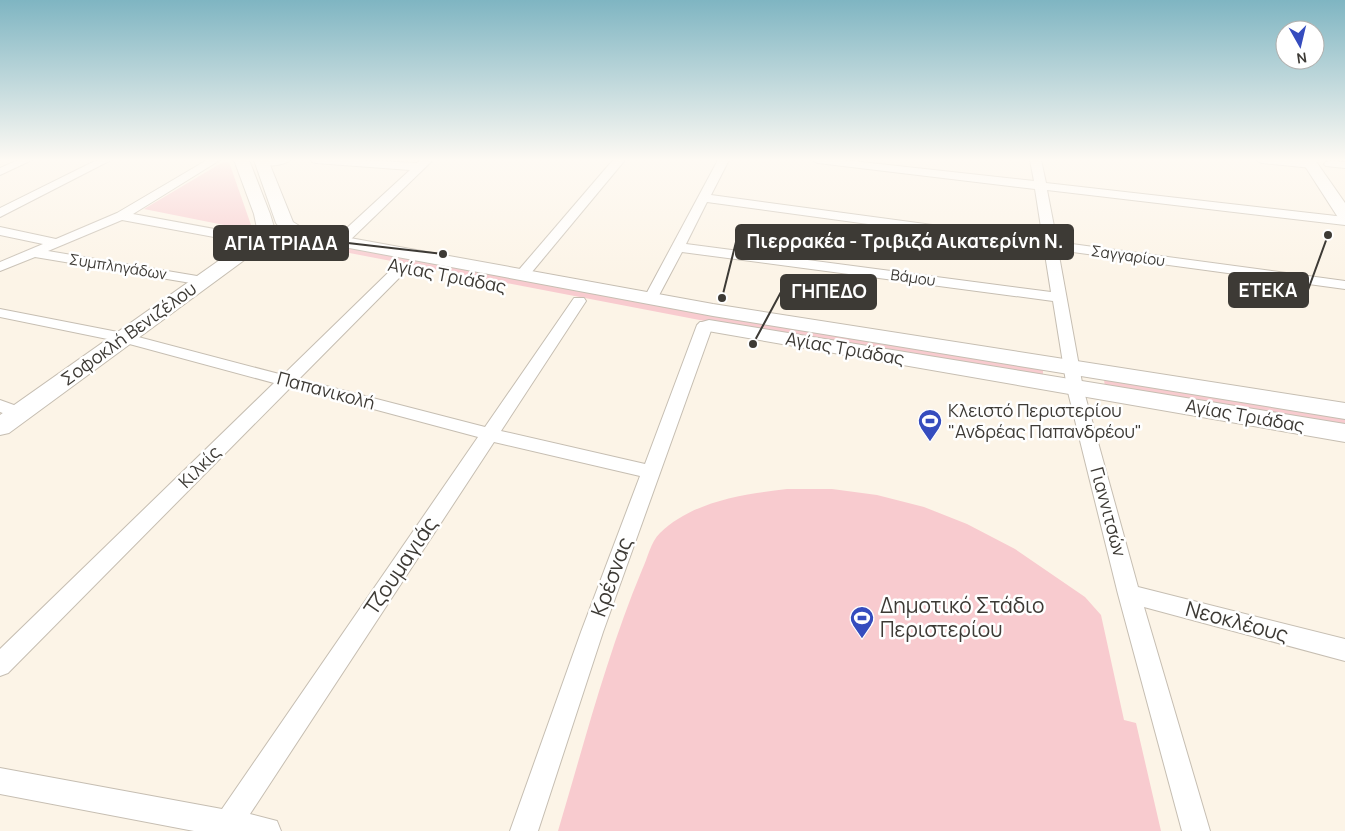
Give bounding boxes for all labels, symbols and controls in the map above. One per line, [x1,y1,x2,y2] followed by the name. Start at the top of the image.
[1275,20,1325,70] north arrow
[1296,48,1308,68] text: N
[736,225,1073,259] callout: Πιερρακέα - Τριβιζά Αικατερίνη Ν.
[214,226,348,260] callout: ΑΓΙΑ ΤΡΙΑΔΑ
[746,228,1064,254] text: Πιερρακέα - Τριβιζά Αικατερίνη Ν.
[224,230,338,256] text: ΑΓΙΑ ΤΡΙΑΔΑ
[1090,240,1166,271] street label: Σαγγαρίου
[68,248,169,285] street label: Συμπληγάδων
[386,252,508,298] street label: Αγίας Τριάδας
[889,264,937,291] street label: Βάμου
[1229,273,1308,307] callout: ΕΤΕΚΑ
[781,275,876,309] callout: ΓΗΠΕΔΟ
[56,276,201,391] street label: Σοφοκλή Βενιζέλου
[1239,277,1298,303] text: ΕΤΕΚΑ
[791,278,867,304] text: ΓΗΠΕΔΟ
[784,326,906,370] street label: Αγίας Τριάδας
[275,365,378,415] street label: Παπανικολή
[1184,393,1306,437] street label: Αγίας Τριάδας
[948,398,1142,443] place label: Κλειστό Περιστερίου "Ανδρέας Παπανδρέου"
[917,408,943,442] sports icon: Κλειστό Περιστερίου "Ανδρέας Παπανδρέου"
[173,440,226,493] street label: Κιλκίς
[1085,464,1132,559] street label: Γιαννιτσών
[357,511,443,620] street label: Τζουμαγιάς
[584,533,638,620] street label: Κρέσνας
[880,591,1044,643] place label: Δημοτικό Στάδιο Περιστερίου
[1183,594,1292,648] street label: Νεοκλέους
[849,605,875,639] sports icon: Δημοτικό Στάδιο Περιστερίου

